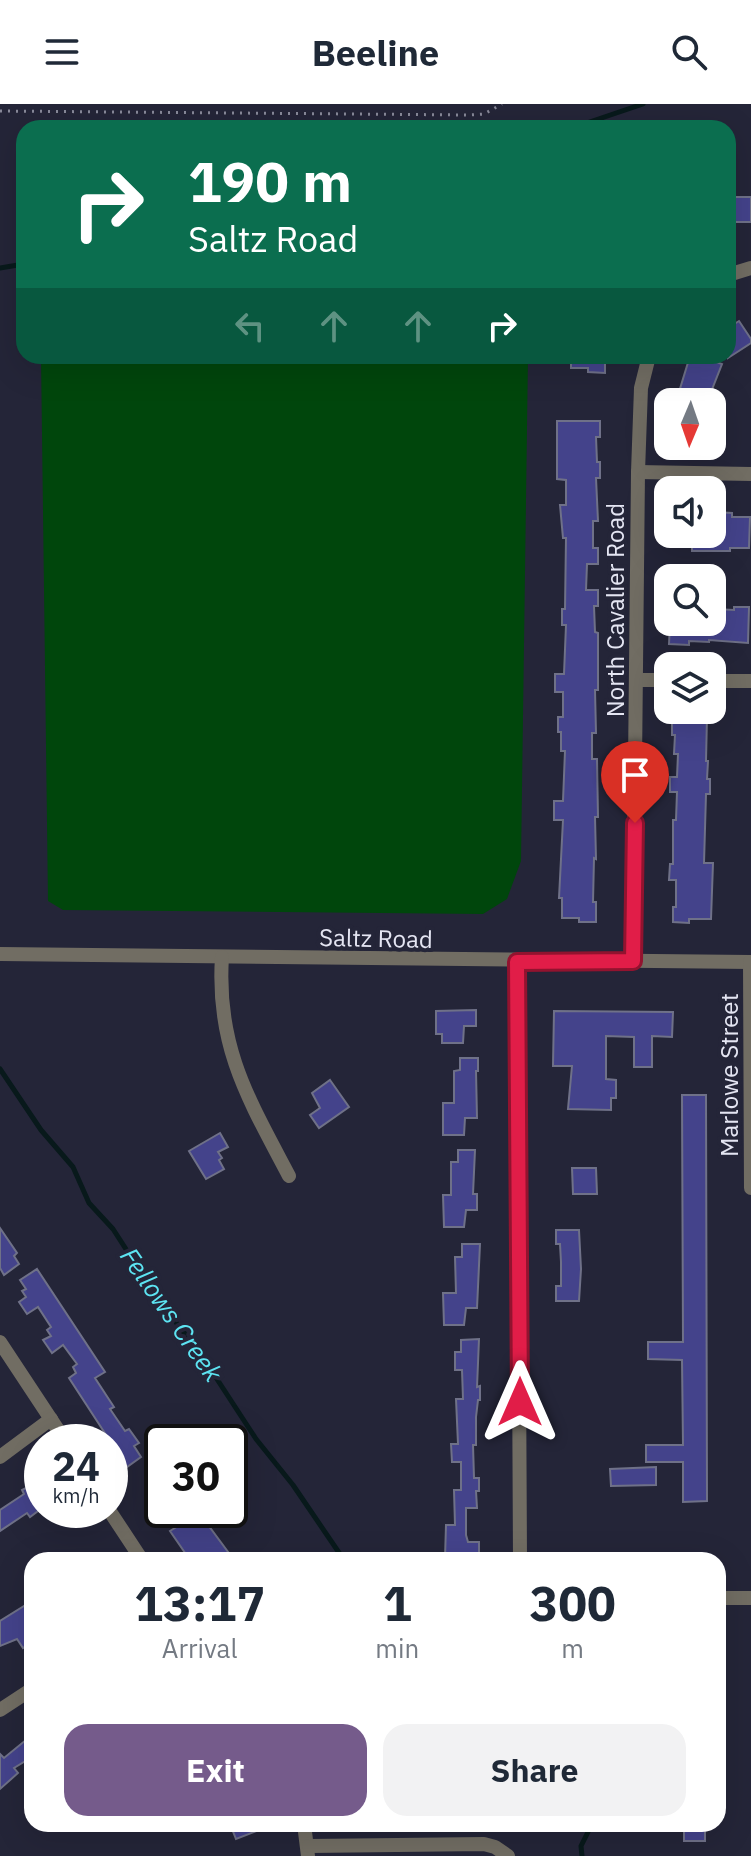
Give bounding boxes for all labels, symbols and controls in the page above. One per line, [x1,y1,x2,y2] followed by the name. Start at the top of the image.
[312,29,439,76] text: Beeline
[40,30,84,74] icon: menu
[667,30,711,74] icon: search
[188,145,352,217] text: 190 m
[56,152,160,256] icon: right
[188,215,358,262] text: Saltz Road
[228,304,272,348] icon: left
[312,304,356,348] icon: ahead
[396,304,440,348] icon: ahead
[480,304,524,348] icon: right
[654,388,726,460] north arrow
[654,388,726,724] map controls
[654,476,726,548] button: sound
[599,503,631,717] street label: North Cavalier Road
[654,564,726,636] button: search
[654,652,726,724] button: layers
[601,741,669,823] pin
[613,753,657,797] icon: arrive
[319,921,433,955] street label: Saltz Road
[713,993,745,1157] street label: Marlowe Street
[113,1240,231,1388] water label: Fellows Creek
[478,1360,562,1444] position arrow
[144,1424,248,1528] speed limit sign: 30
[52,1440,100,1492] text: 24
[52,1482,100,1509] text: km/h
[134,1572,265,1634] text: 13:17
[383,1572,412,1634] text: 1
[529,1572,616,1634] text: 300
[162,1631,238,1665] text: Arrival
[375,1631,419,1665] text: min
[561,1631,584,1665] text: m
[64,1724,367,1816] button: Exit
[383,1724,686,1816] button: Share

